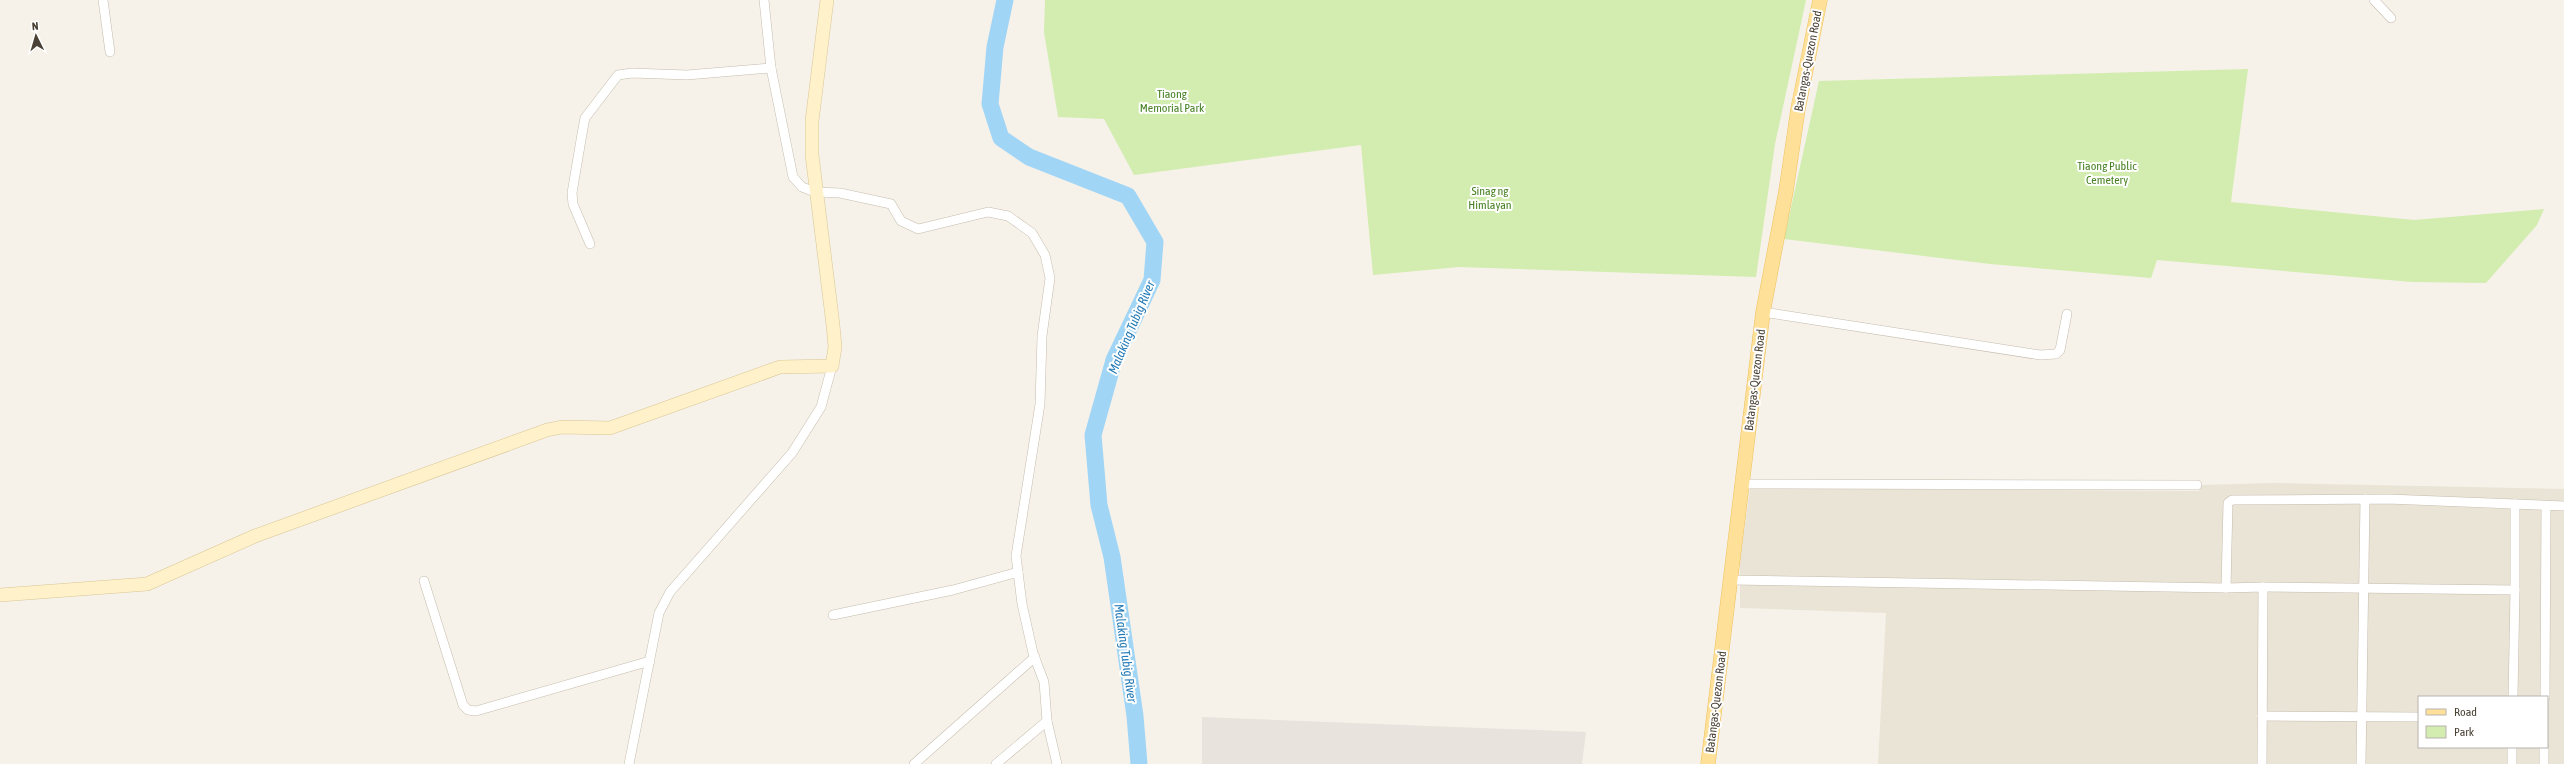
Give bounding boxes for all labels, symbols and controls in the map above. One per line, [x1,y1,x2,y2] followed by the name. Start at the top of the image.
[1791,9,1825,113] street label: Batangas-Quezon Road
[16,16,56,56] north arrow
[31,20,39,32] text: N
[1140,87,1205,115] park label: Tiaong Memorial Park
[2077,159,2137,187] park label: Tiaong Public Cemetery
[1468,184,1512,212] park label: Sinag ng Himlayan
[1105,277,1158,376] water label: Malaking Tubig River
[1742,328,1768,432] street label: Batangas-Quezon Road
[1111,603,1140,704] water label: Malaking Tubig River
[1703,650,1729,754] street label: Batangas-Quezon Road
[2418,696,2548,748] legend
[2454,705,2477,719] text: Road
[2454,725,2475,739] text: Park

